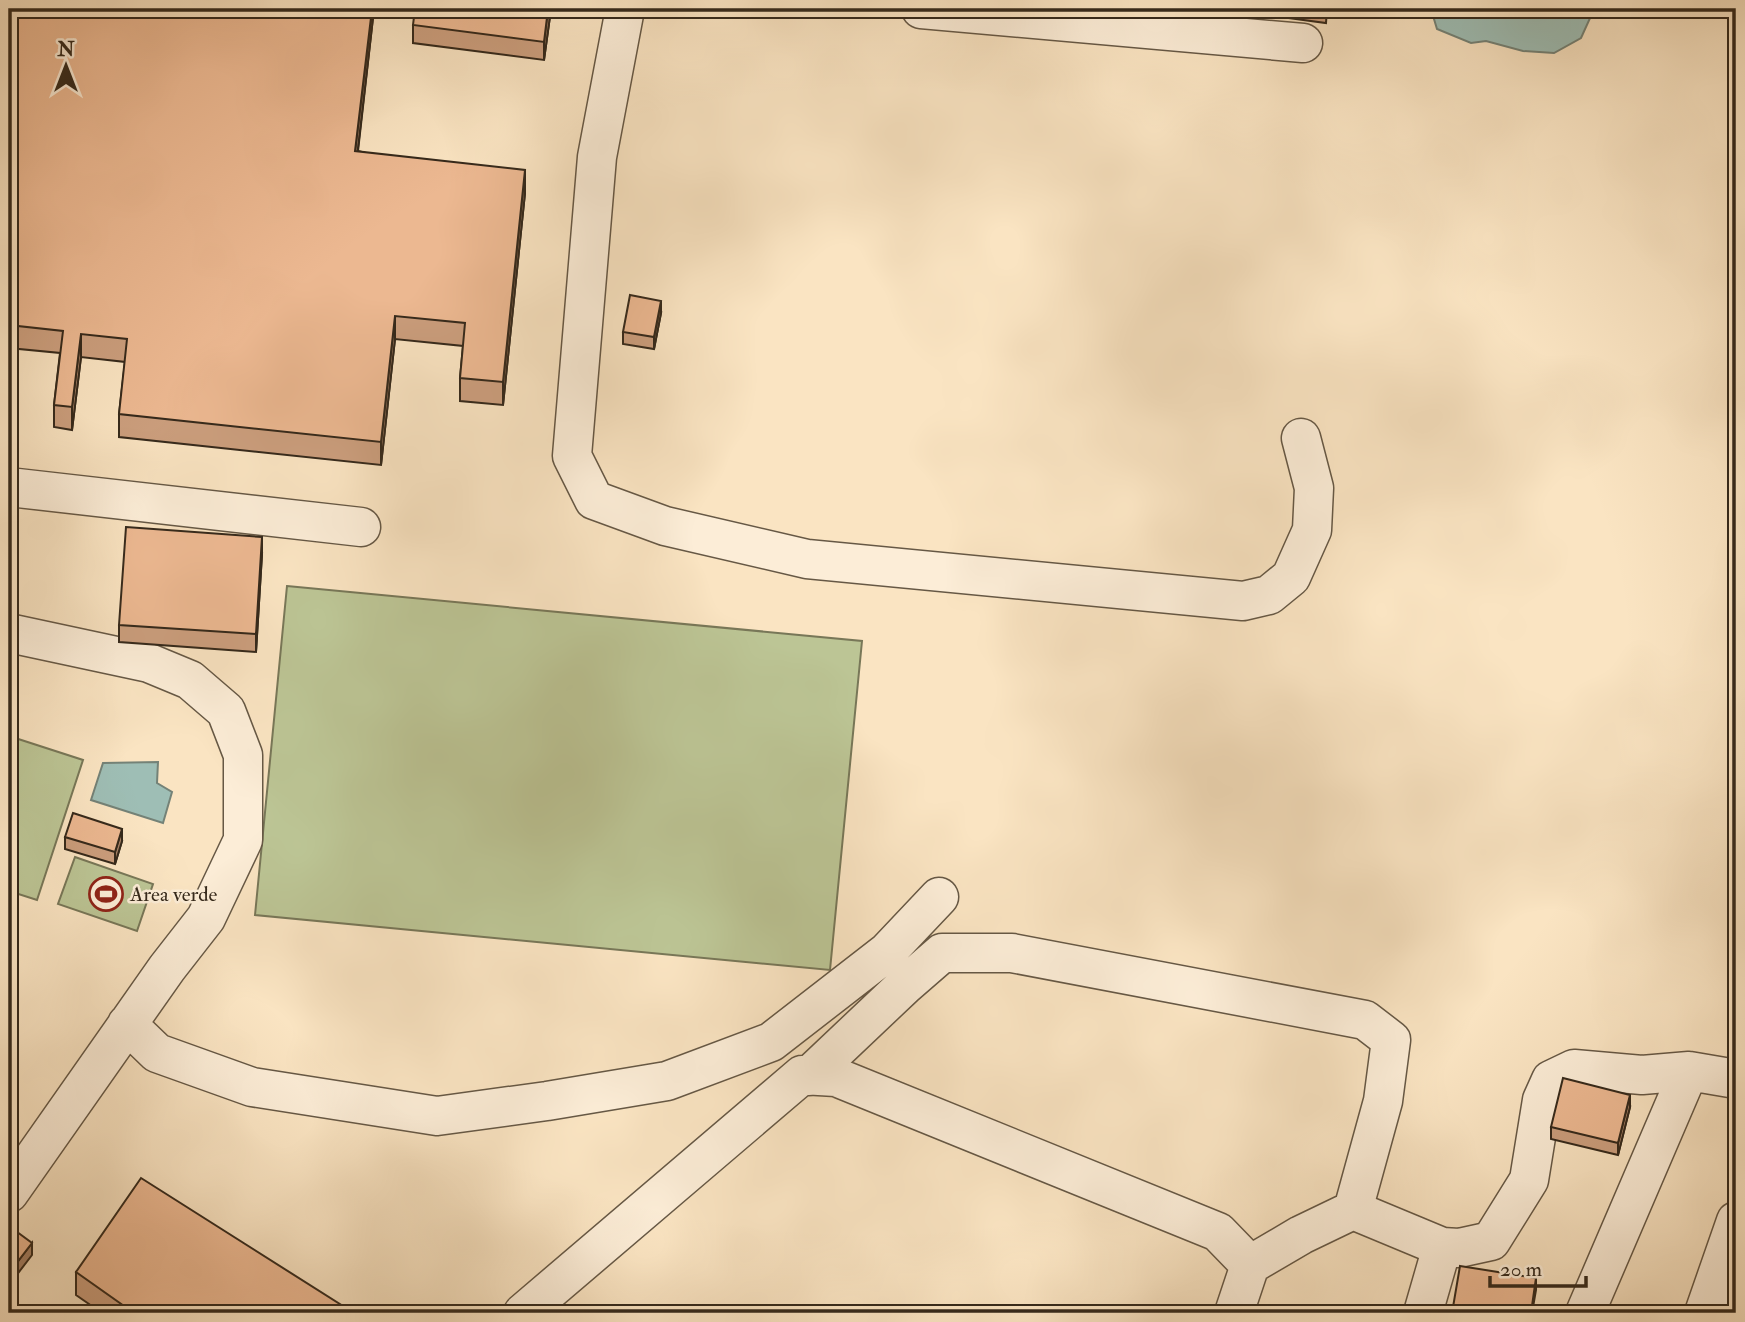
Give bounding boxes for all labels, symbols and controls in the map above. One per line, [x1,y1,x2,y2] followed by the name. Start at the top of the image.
[32,32,102,102] north arrow
[56,38,75,62] text: N
[87,875,125,913] sports icon: Area verde
[129,881,218,908] place label: Area verde
[1490,1245,1586,1289] scale bar
[1500,1256,1542,1283] text: 20 m

